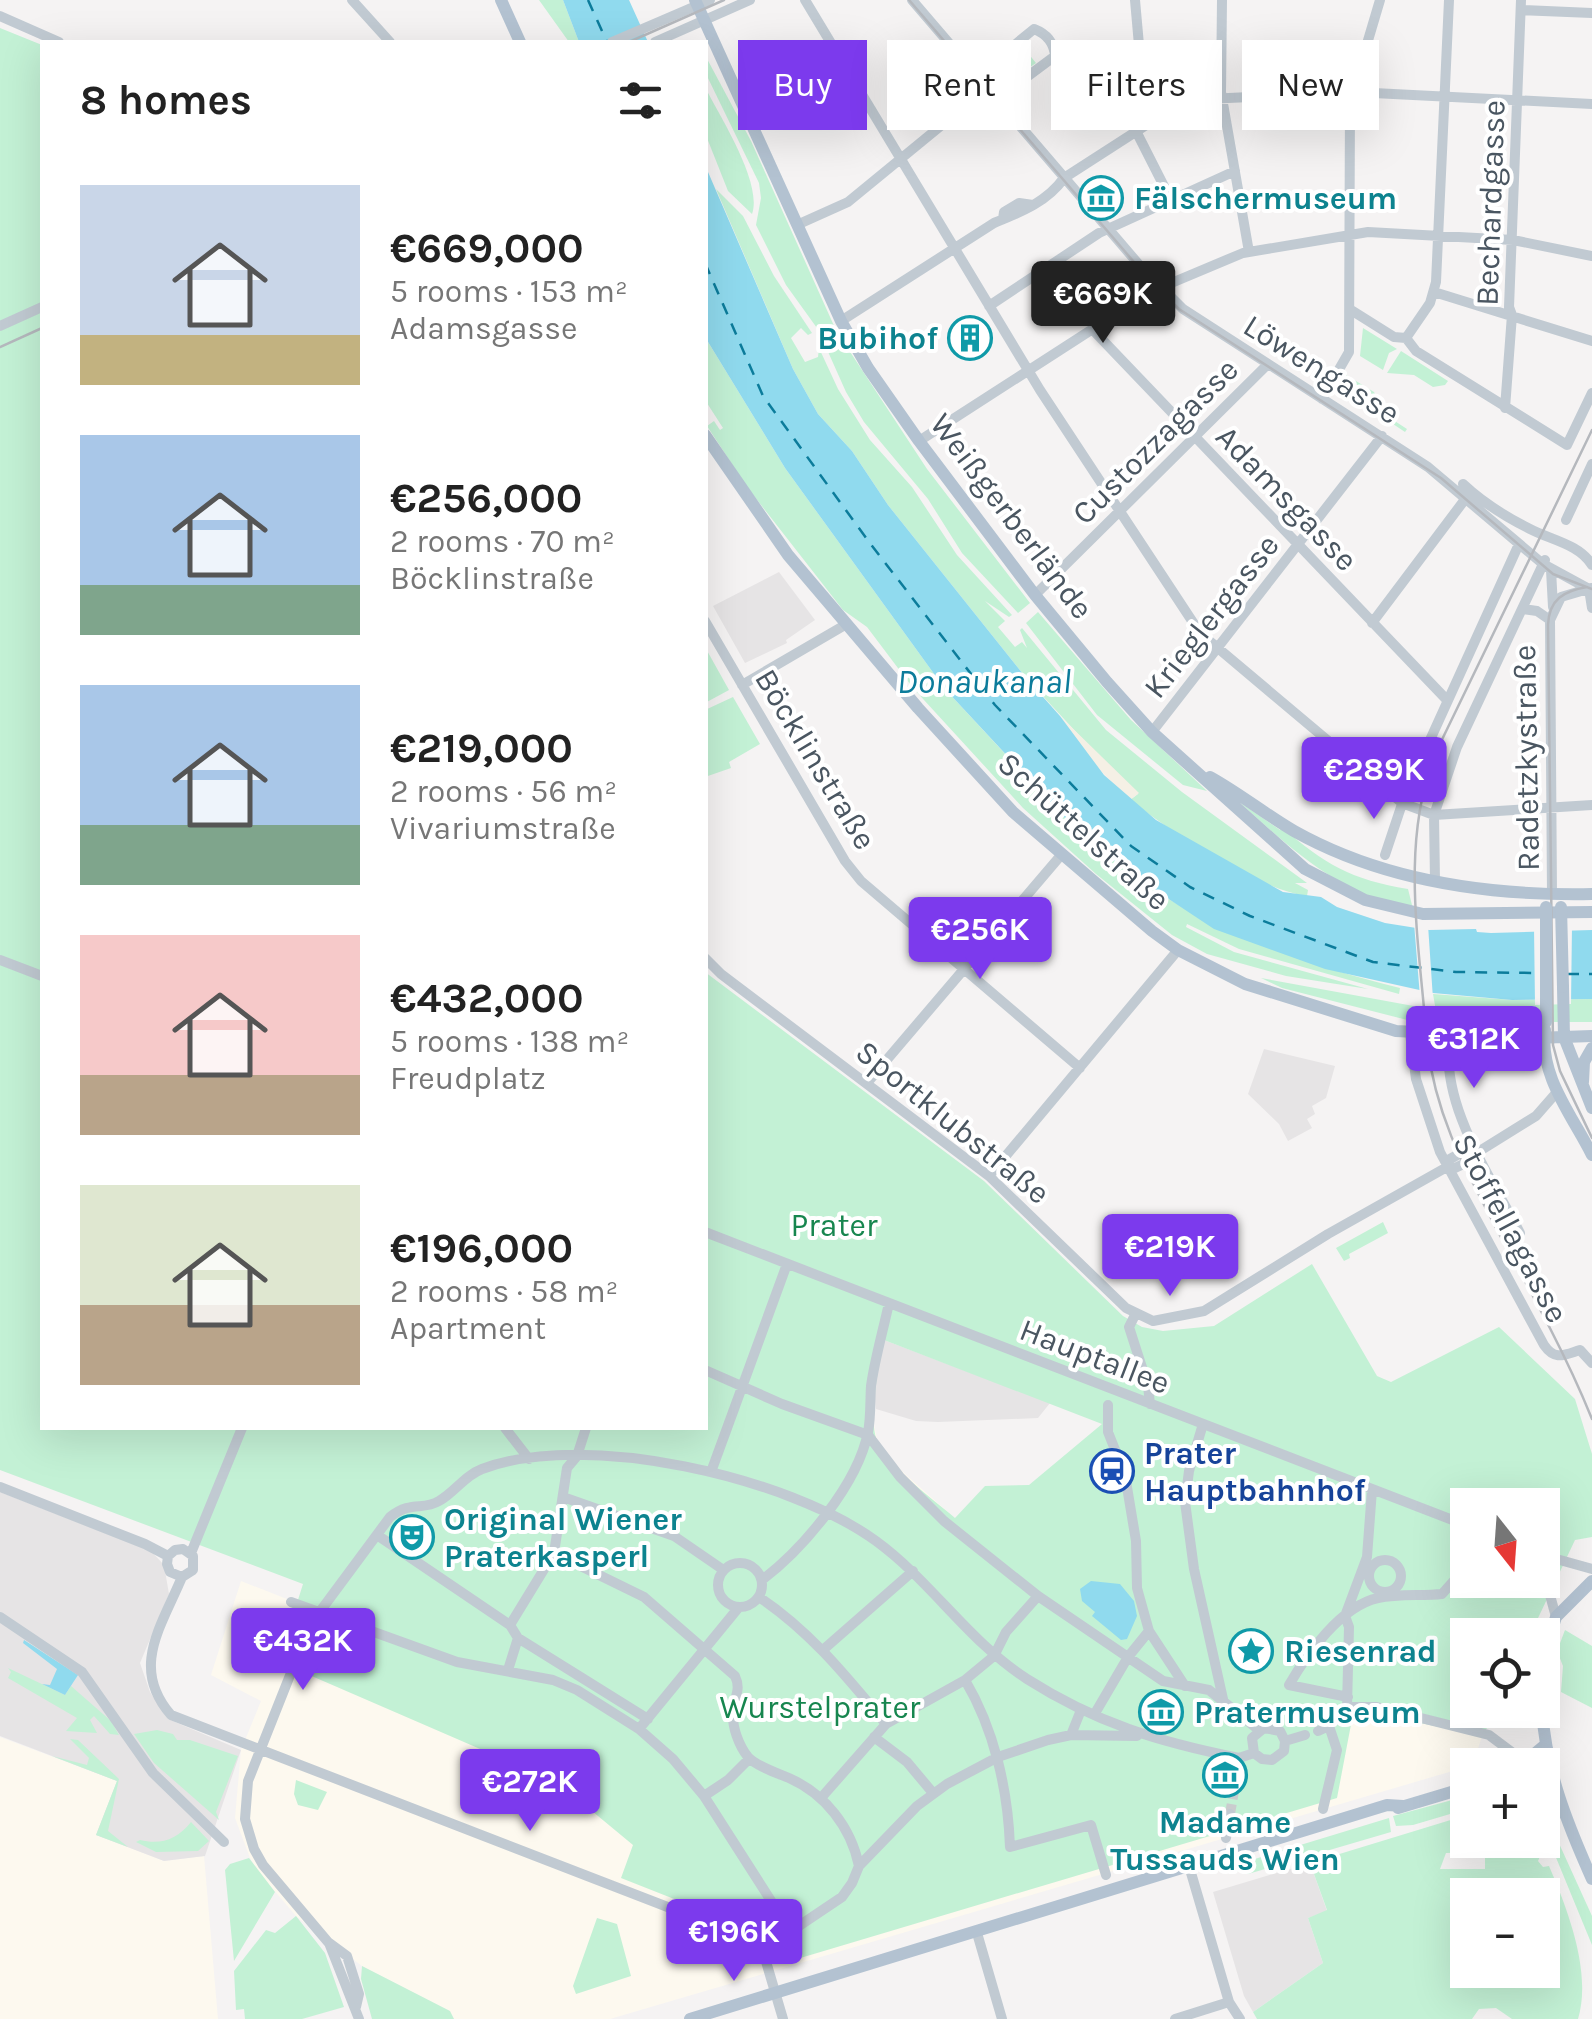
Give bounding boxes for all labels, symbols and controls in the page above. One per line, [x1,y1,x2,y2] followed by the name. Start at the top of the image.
[738,40,867,130] chip: Buy
[887,40,1031,130] chip: Rent
[1051,40,1222,130] chip: Filters
[1242,40,1379,130] chip: New
[613,73,668,128] icon: filters
[80,75,252,125] text: 8 homes
[1468,99,1513,307] street label: Bechardgasse
[1078,175,1124,221] museum icon: Fälschermuseum
[1134,180,1397,217] place label: Fälschermuseum
[390,223,584,273] text: €669,000
[160,225,280,345] icon: home
[1033,261,1173,346] pin: €669K
[390,273,628,310] text: 5 rooms · 153 m²
[1053,275,1153,312] text: €669K
[1237,307,1407,432] street label: Löwengasse
[390,310,577,347] text: Adamsgasse
[947,315,993,361] building icon: Bubihof
[817,320,938,357] place label: Bubihof
[1065,351,1246,532] street label: Custozzagasse
[922,406,1101,626] street label: Weißgerberlände
[1208,418,1365,579] street label: Adamsgasse
[390,473,582,523] text: €256,000
[160,475,280,595] icon: home
[390,523,615,560] text: 2 rooms · 70 m²
[1136,527,1287,705] street label: Krieglergasse
[390,560,594,597] text: Böcklinstraße
[1506,645,1547,871] street label: Radetzkystraße
[897,661,1071,702] water label: Donaukanal
[747,662,884,856] street label: Böcklinstraße
[390,723,573,773] text: €219,000
[160,725,280,845] icon: home
[1304,737,1444,822] pin: €289K
[990,745,1177,918] street label: Schüttelstraße
[1324,751,1424,788] text: €289K
[390,773,617,810] text: 2 rooms · 56 m²
[390,810,616,847] text: Vivariumstraße
[910,897,1050,982] pin: €256K
[931,911,1029,948] text: €256K
[390,973,583,1023] text: €432,000
[160,975,280,1095] icon: home
[1404,1006,1544,1091] pin: €312K
[1428,1020,1520,1057] text: €312K
[390,1023,629,1060] text: 5 rooms · 138 m²
[848,1033,1057,1212] street label: Sportklubstraße
[390,1060,546,1097] text: Freudplatz
[1445,1128,1576,1329] street label: Stoffellagasse
[791,1207,878,1244] park label: Prater
[1100,1214,1240,1299] pin: €219K
[390,1223,573,1273] text: €196,000
[160,1225,280,1345] icon: home
[1124,1228,1216,1265] text: €219K
[390,1273,618,1310] text: 2 rooms · 58 m²
[390,1310,546,1347] text: Apartment
[1015,1311,1175,1402] street label: Hauptallee
[1144,1435,1366,1509] place label: Prater Hauptbahnhof
[1089,1448,1135,1494] station icon: Prater Hauptbahnhof
[1450,1488,1560,1598] north arrow
[1450,1488,1560,1988] map controls
[444,1501,682,1575] place label: Original Wiener Praterkasperl
[389,1514,435,1560] theatre icon: Original Wiener Praterkasperl
[233,1608,373,1693] pin: €432K
[1450,1618,1560,1728] button: locate
[253,1622,353,1659] text: €432K
[1228,1628,1274,1674] place icon: Riesenrad
[1284,1633,1437,1670] place label: Riesenrad
[720,1689,921,1726] park label: Wurstelprater
[1138,1689,1184,1735] museum icon: Pratermuseum
[1194,1694,1421,1731] place label: Pratermuseum
[1450,1748,1560,1858] button: +
[460,1749,600,1834] pin: €272K
[1202,1752,1248,1798] museum icon: Madame Tussauds Wien
[482,1763,578,1800] text: €272K
[1110,1804,1340,1878] place label: Madame Tussauds Wien
[1450,1878,1560,1988] button: −
[664,1899,804,1984] pin: €196K
[688,1913,780,1950] text: €196K

